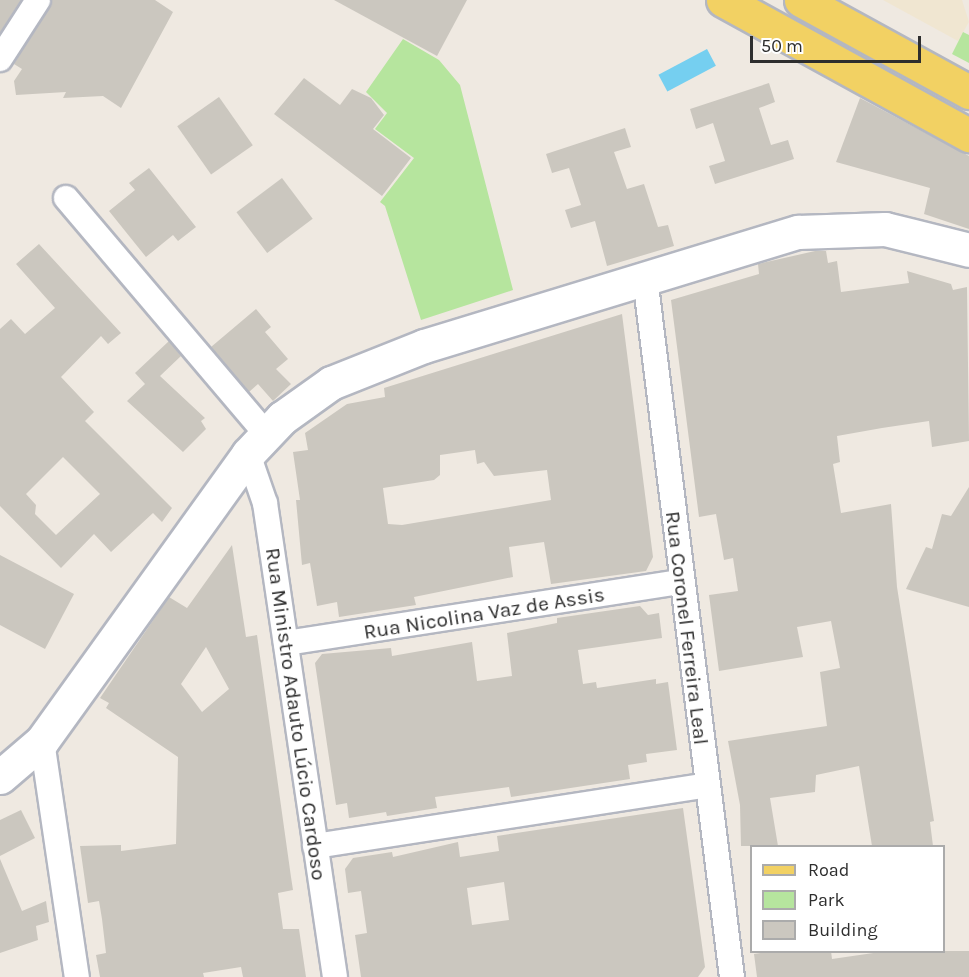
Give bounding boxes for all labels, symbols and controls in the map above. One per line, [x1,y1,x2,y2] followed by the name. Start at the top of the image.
[753,24,924,62] scale bar
[761,35,803,57] text: 50 m
[660,510,714,746] street label: Rua Coronel Ferreira Leal
[260,546,332,882] street label: Rua Ministro Adauto Lúcio Cardoso
[362,581,606,645] street label: Rua Nicolina Vaz de Assis
[750,845,945,953] legend
[808,859,849,881] text: Road
[808,889,845,911] text: Park
[808,919,878,941] text: Building

